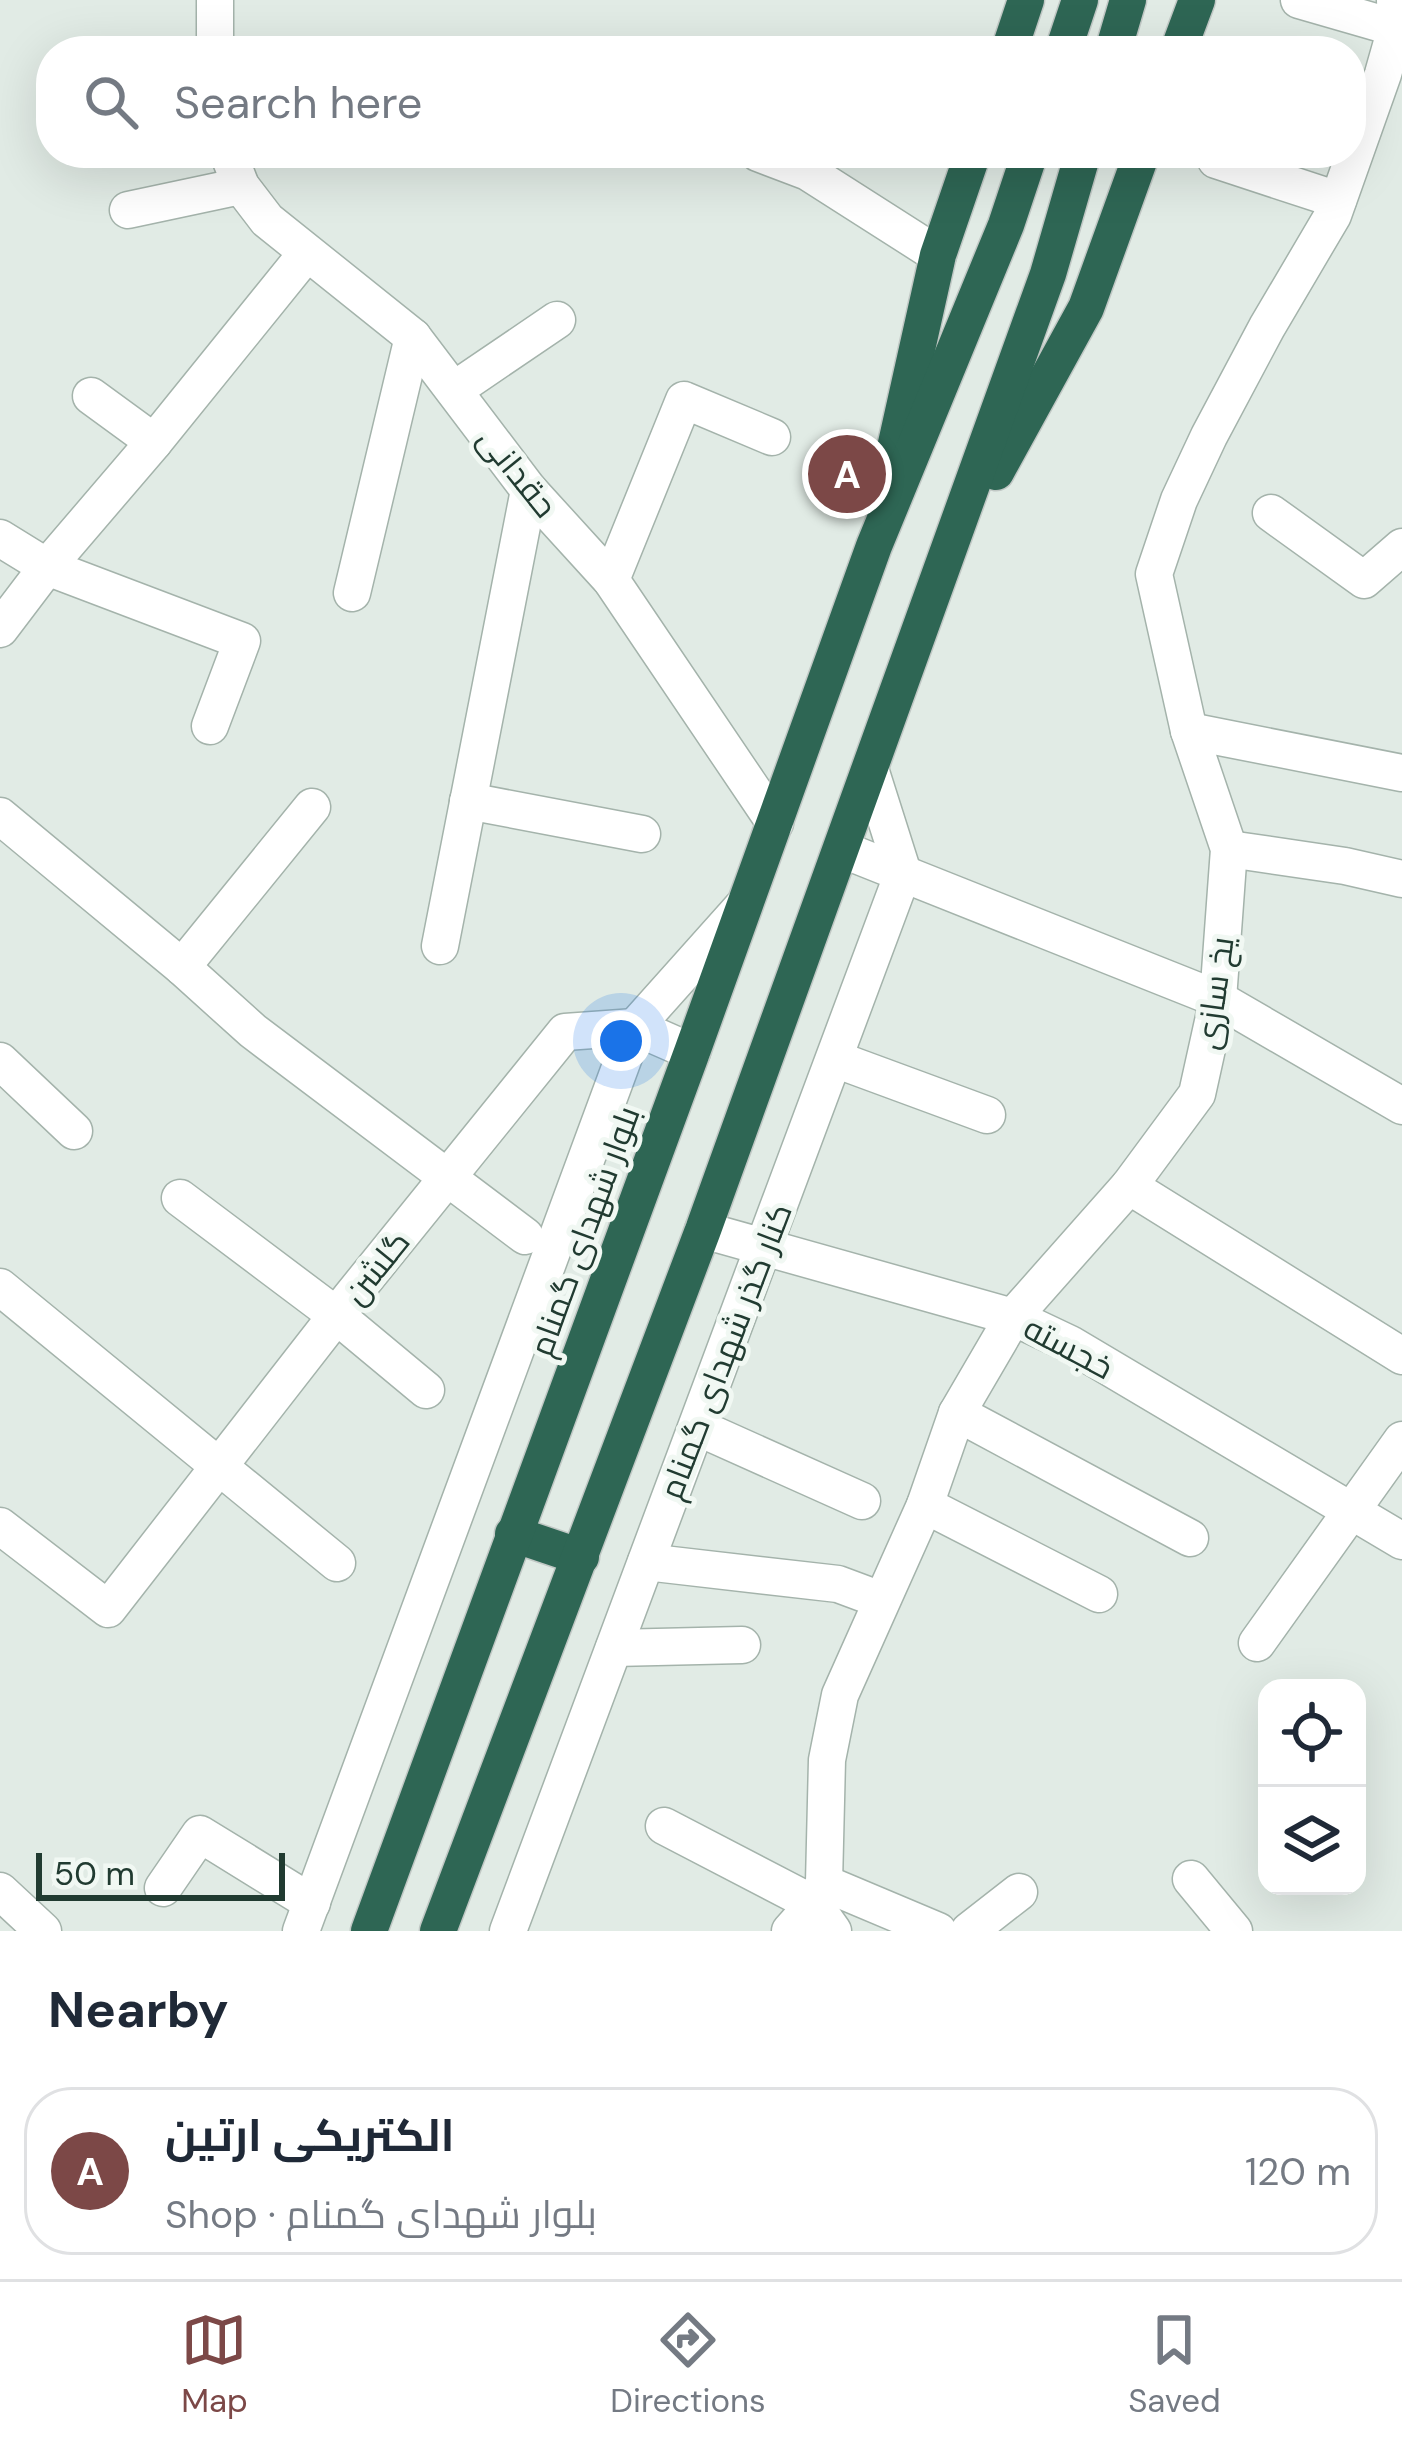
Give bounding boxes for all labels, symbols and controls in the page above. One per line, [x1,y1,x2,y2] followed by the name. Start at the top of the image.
[36,36,1366,168] search box
[78,69,144,135] icon: search
[174,73,422,132] text: Search here
[468,418,567,526] street label: حقدانی
[808,429,886,519] pin: A
[1185,934,1245,1052] street label: یخ سازی
[591,1011,651,1071] your location
[519,1100,651,1362] street label: بلوار شهدای گمنام
[649,1197,803,1506] street label: کنار گذر شهدای گمنام
[333,1221,419,1313] street label: گلشن
[1017,1306,1121,1389] street label: خجسته
[1258,1679,1366,1895] map controls
[1258,1679,1366,1787] button: locate
[1258,1787,1366,1895] button: layers
[36,1847,285,1900] scale bar
[54,1852,135,1895] text: 50 m
[48,1976,229,2043] text: Nearby
[165,2106,455,2165] text: الکتریکی ارتین
[76,2146,104,2197] text: A
[1245,2146,1351,2197] text: 120 m
[165,2189,597,2240] text: Shop · بلوار شهدای گمنام
[181,2307,248,2422] tab: Map
[610,2307,766,2422] tab: Directions
[1128,2307,1221,2422] tab: Saved

